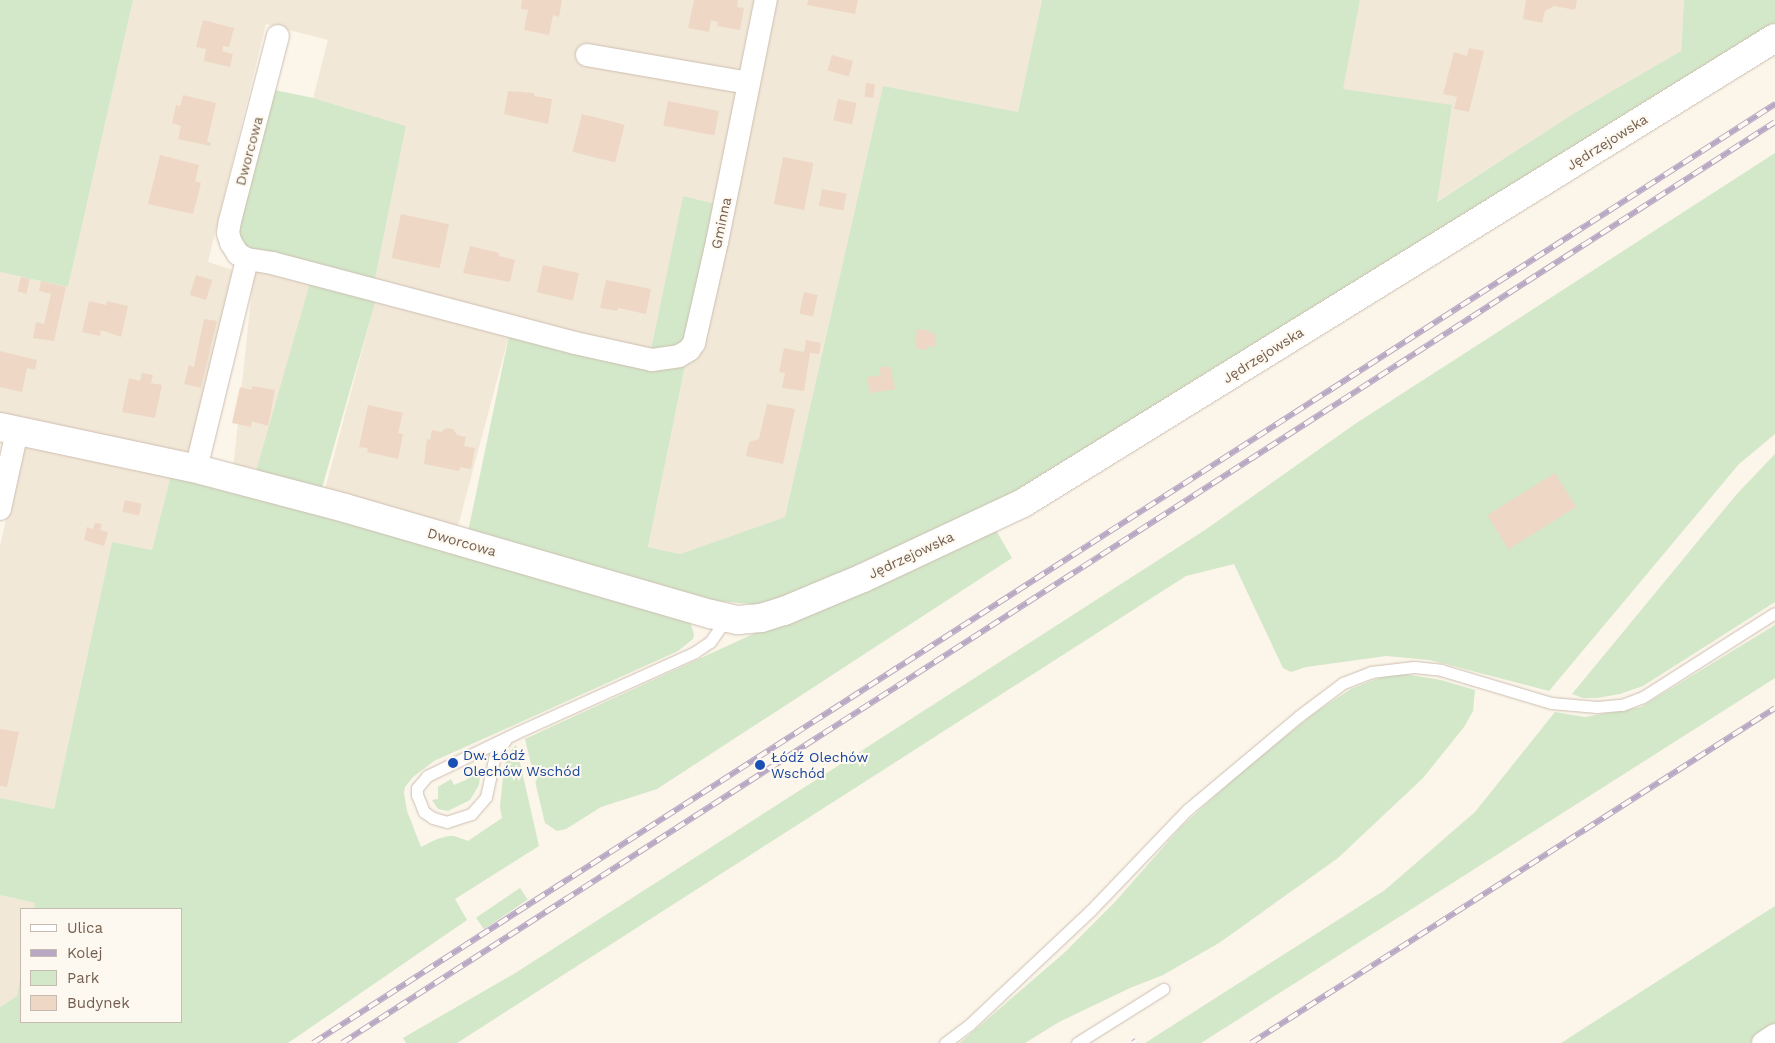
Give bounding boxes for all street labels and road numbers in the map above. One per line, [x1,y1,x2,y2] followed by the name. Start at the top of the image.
[1563,110,1651,174] street label: Jędrzejowska
[232,115,266,187] street label: Dworcowa
[707,196,735,250] street label: Gminna
[1219,323,1307,387] street label: Jędrzejowska
[426,524,498,560] street label: Dworcowa
[866,528,956,582] street label: Jędrzejowska

